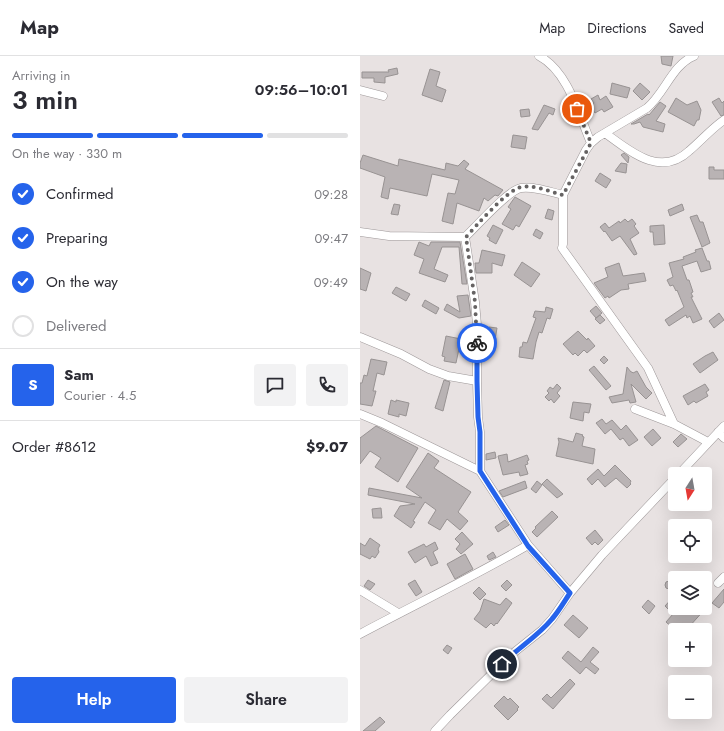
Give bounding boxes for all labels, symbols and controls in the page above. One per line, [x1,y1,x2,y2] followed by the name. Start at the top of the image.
[20,14,59,41] text: Map
[539,18,565,38] text: Map
[587,18,647,38] text: Directions
[669,18,704,38] text: Saved
[12,66,70,85] text: Arriving in
[255,79,348,101] text: 09:56–10:01
[12,81,78,119] text: 3 min
[560,92,594,126] pin
[566,98,588,120] icon: bag
[12,144,122,163] text: On the way · 330 m
[12,183,34,205] icon: check
[46,183,114,205] text: Confirmed
[314,185,348,204] text: 09:28
[12,227,34,249] icon: check
[46,227,108,249] text: Preparing
[314,229,348,248] text: 09:47
[12,271,34,293] icon: check
[46,271,118,293] text: On the way
[314,273,348,292] text: 09:49
[46,315,107,337] text: Delivered
[457,323,497,363] courier
[466,332,488,354] icon: bike
[64,364,94,386] text: Sam
[254,364,296,406] button: chat
[306,364,348,406] button: phone
[28,374,38,396] text: S
[64,386,136,405] text: Courier · 4.5
[12,436,96,458] text: Order #8612
[306,436,348,458] text: $9.07
[668,467,712,511] north arrow
[668,467,712,719] map controls
[668,519,712,563] button: locate
[668,571,712,615] button: layers
[668,623,712,667] button: +
[485,647,519,681] pin
[491,653,513,675] icon: home
[668,675,712,719] button: −
[12,677,176,723] button: Help
[184,677,348,723] button: Share

